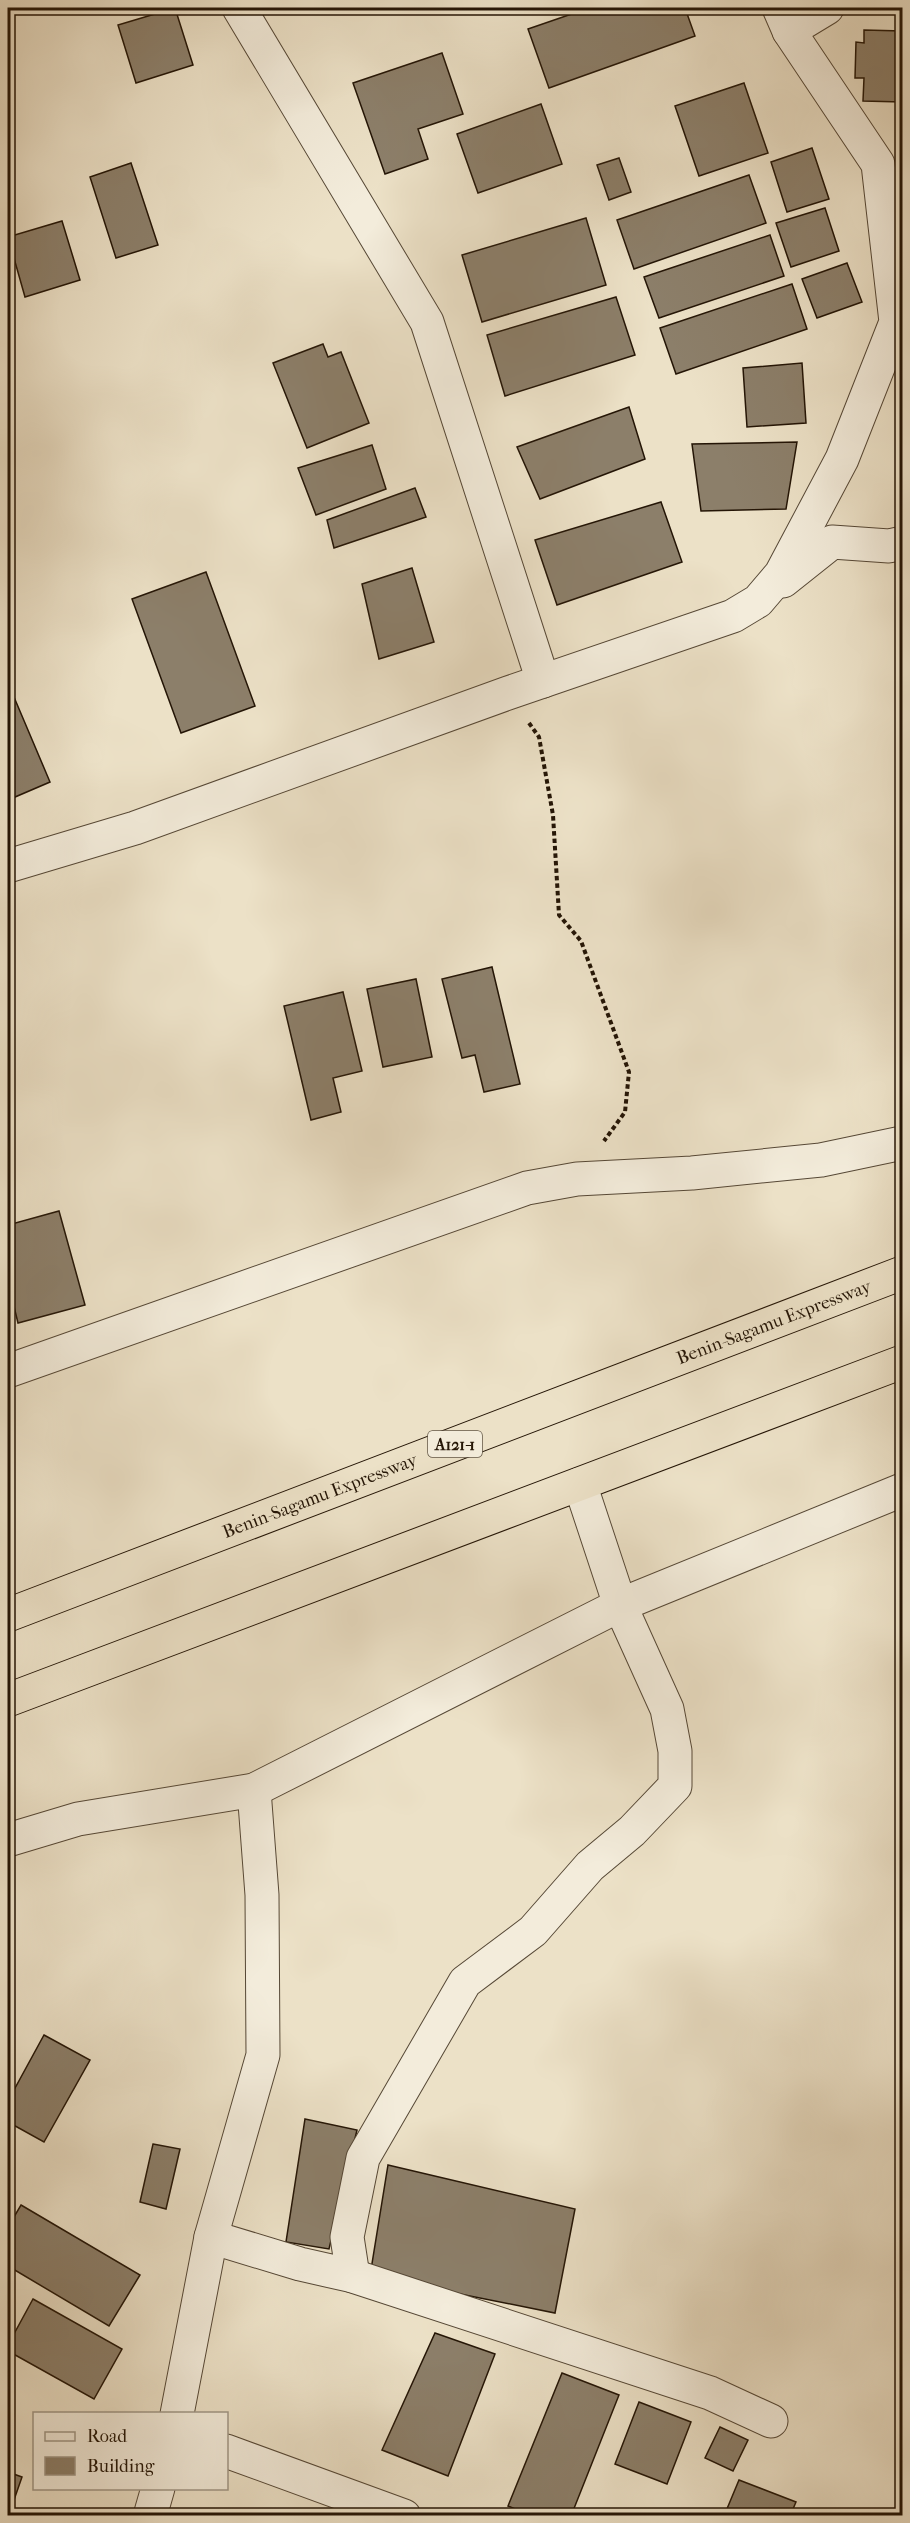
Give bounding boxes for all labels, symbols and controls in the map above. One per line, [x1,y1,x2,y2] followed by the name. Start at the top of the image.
[674,1275,875,1369] street label: Benin-Sagamu Expressway
[428,1431,482,1457] road number: A121-1
[220,1448,422,1542] street label: Benin-Sagamu Expressway
[33,2412,228,2490] legend
[87,2426,127,2447] text: Road
[87,2456,155,2477] text: Building

